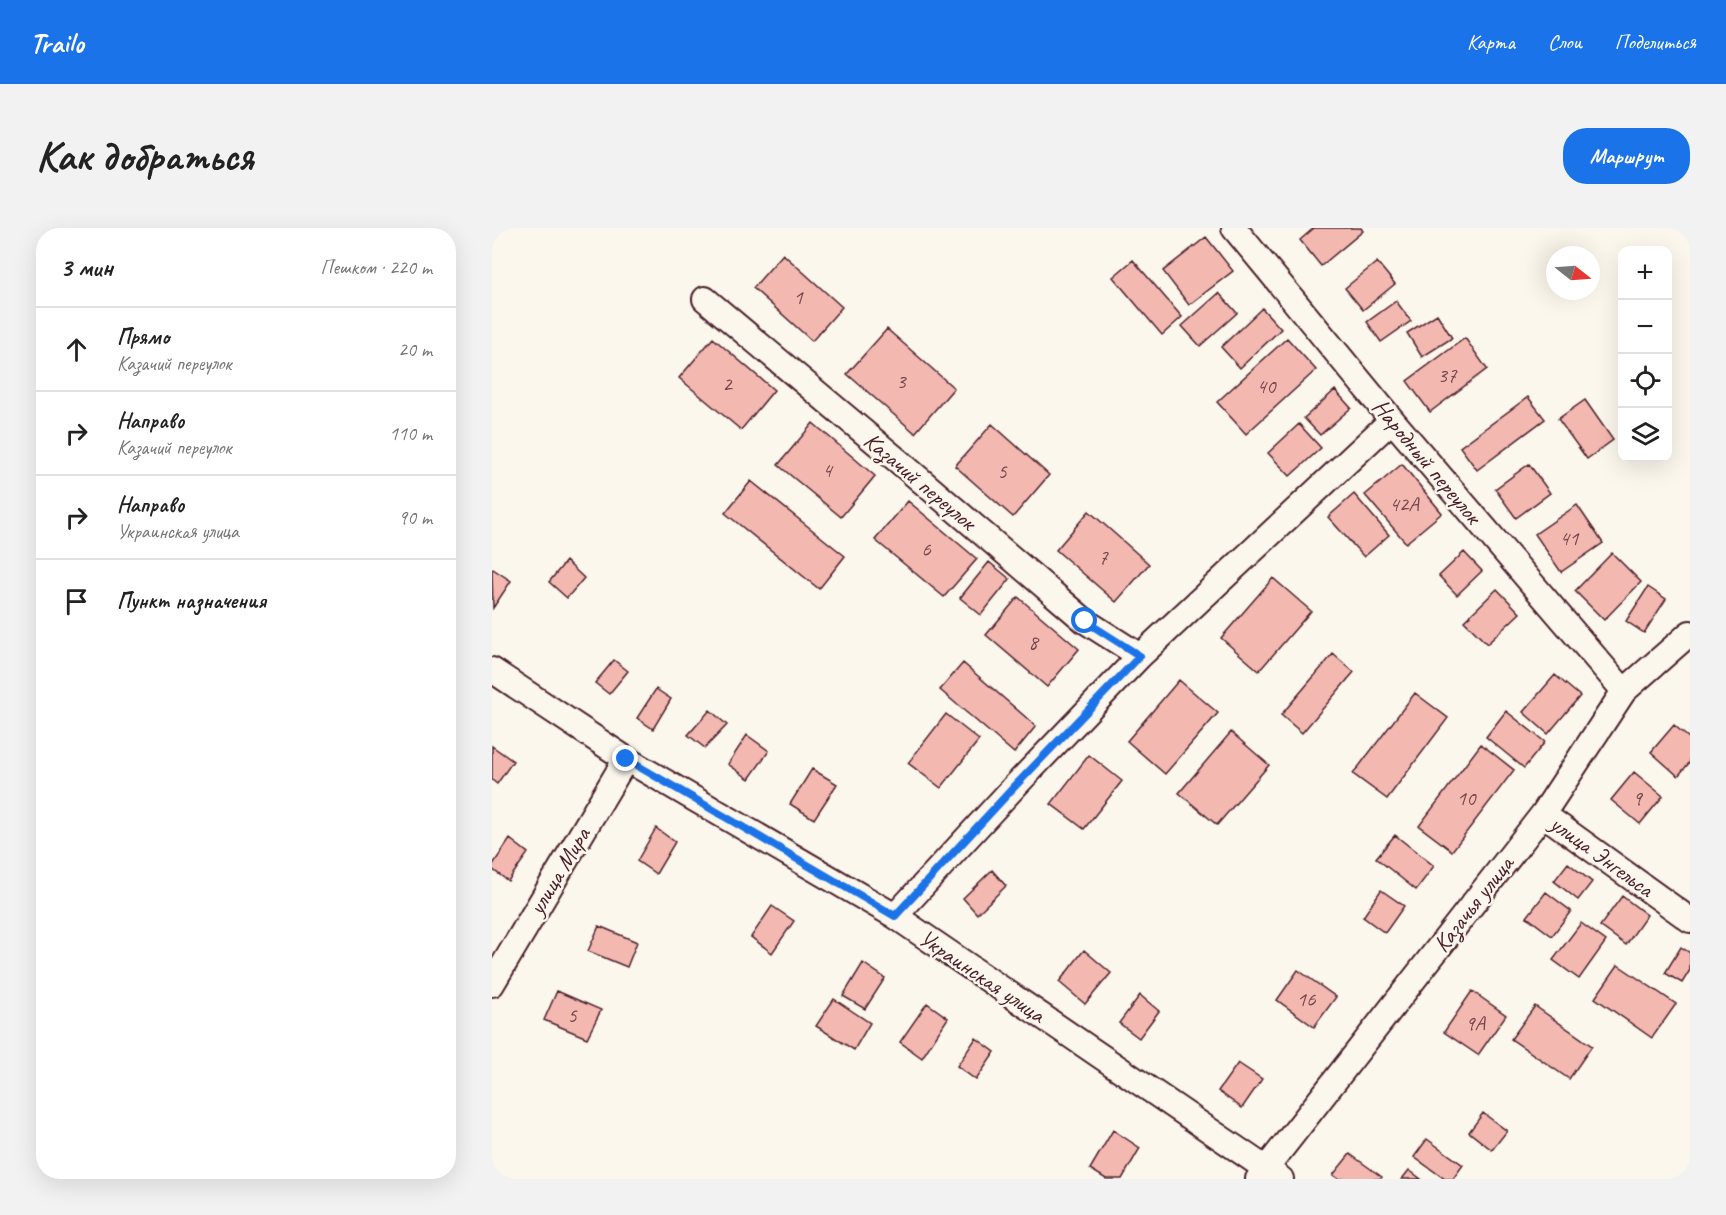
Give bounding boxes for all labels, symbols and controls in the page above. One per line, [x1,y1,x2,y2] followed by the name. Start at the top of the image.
[30,25,84,60] text: Trailo
[1467,29,1515,55] text: Карта
[1548,29,1582,55] text: Слои
[1615,29,1696,55] text: Поделиться
[1563,128,1690,184] button: Маршрут
[36,130,253,183] text: Как добраться
[1546,246,1600,300] north arrow
[1618,246,1672,462] map controls
[1618,246,1672,300] button: +
[60,251,113,284] text: 3 мин
[320,255,432,280] text: Пешком · 220 m
[793,284,804,310] house number: 1
[1618,300,1672,354] button: −
[117,323,169,351] text: Прямо
[60,333,93,366] icon: ahead
[398,337,432,362] text: 20 m
[117,351,231,376] text: Казачий переулок
[1618,354,1672,408] button: locate
[1438,362,1458,388] house number: 37
[896,368,907,394] house number: 3
[722,371,733,397] house number: 2
[1257,373,1277,399] house number: 40
[1366,392,1489,531] street label: Народный переулок
[117,407,184,435] text: Направо
[1618,408,1672,462] button: layers
[60,417,93,450] icon: right
[389,421,432,446] text: 110 m
[857,425,984,539] street label: Казачий переулок
[117,435,231,460] text: Казачий переулок
[822,457,834,483] house number: 4
[997,458,1008,484] house number: 5
[117,491,184,519] text: Направо
[1389,491,1420,517] house number: 42А
[60,501,93,534] icon: right
[398,505,432,530] text: 90 m
[117,519,239,544] text: Украинская улица
[1560,525,1580,551] house number: 41
[921,536,931,562] house number: 6
[1098,544,1109,570] house number: 7
[60,585,93,618] icon: arrive
[117,587,266,615] text: Пункт назначения
[1071,607,1097,633] route start
[1028,629,1040,655] house number: 8
[612,745,638,771] route end
[1457,785,1477,811] house number: 10
[1632,785,1643,811] house number: 9
[1543,807,1661,904] street label: улица Энгельса
[520,821,597,922] street label: улица Мира
[1426,848,1522,959] street label: Казачья улица
[913,923,1052,1030] street label: Украинская улица
[1297,986,1316,1012] house number: 16
[567,1002,578,1028] house number: 5
[1465,1010,1486,1036] house number: 9А

